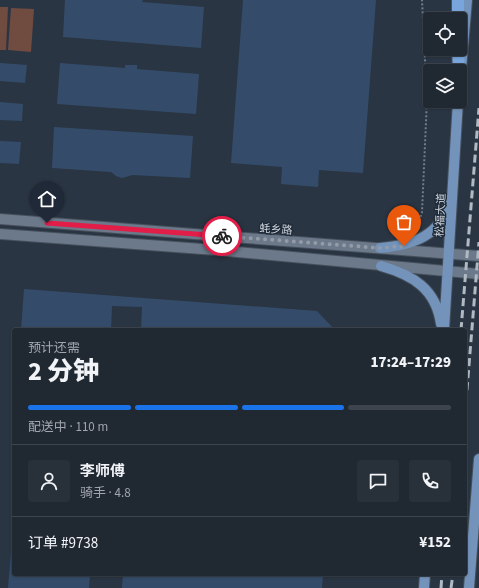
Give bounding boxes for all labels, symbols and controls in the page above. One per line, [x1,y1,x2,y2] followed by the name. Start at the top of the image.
[423,12,467,108] map controls
[423,12,467,56] button: locate
[423,64,467,108] button: layers
[30,182,64,223] pin
[36,188,58,210] icon: home
[432,193,449,237] street label: 松福大道
[387,205,421,246] pin
[393,211,415,233] icon: bag
[202,216,242,256] courier
[259,221,293,238] street label: 蚝乡路
[211,225,233,247] icon: bike
[28,339,80,357] text: 预计还需
[370,352,451,373] text: 17:24–17:29
[28,353,99,390] text: 2 分钟
[28,418,108,436] text: 配送中 · 110 m
[28,460,70,502] button: person
[357,460,399,502] button: chat
[409,460,451,502] button: phone
[80,461,125,482] text: 李师傅
[80,484,131,502] text: 骑手 · 4.8
[419,532,451,553] text: ¥152
[28,533,98,554] text: 订单 #9738

